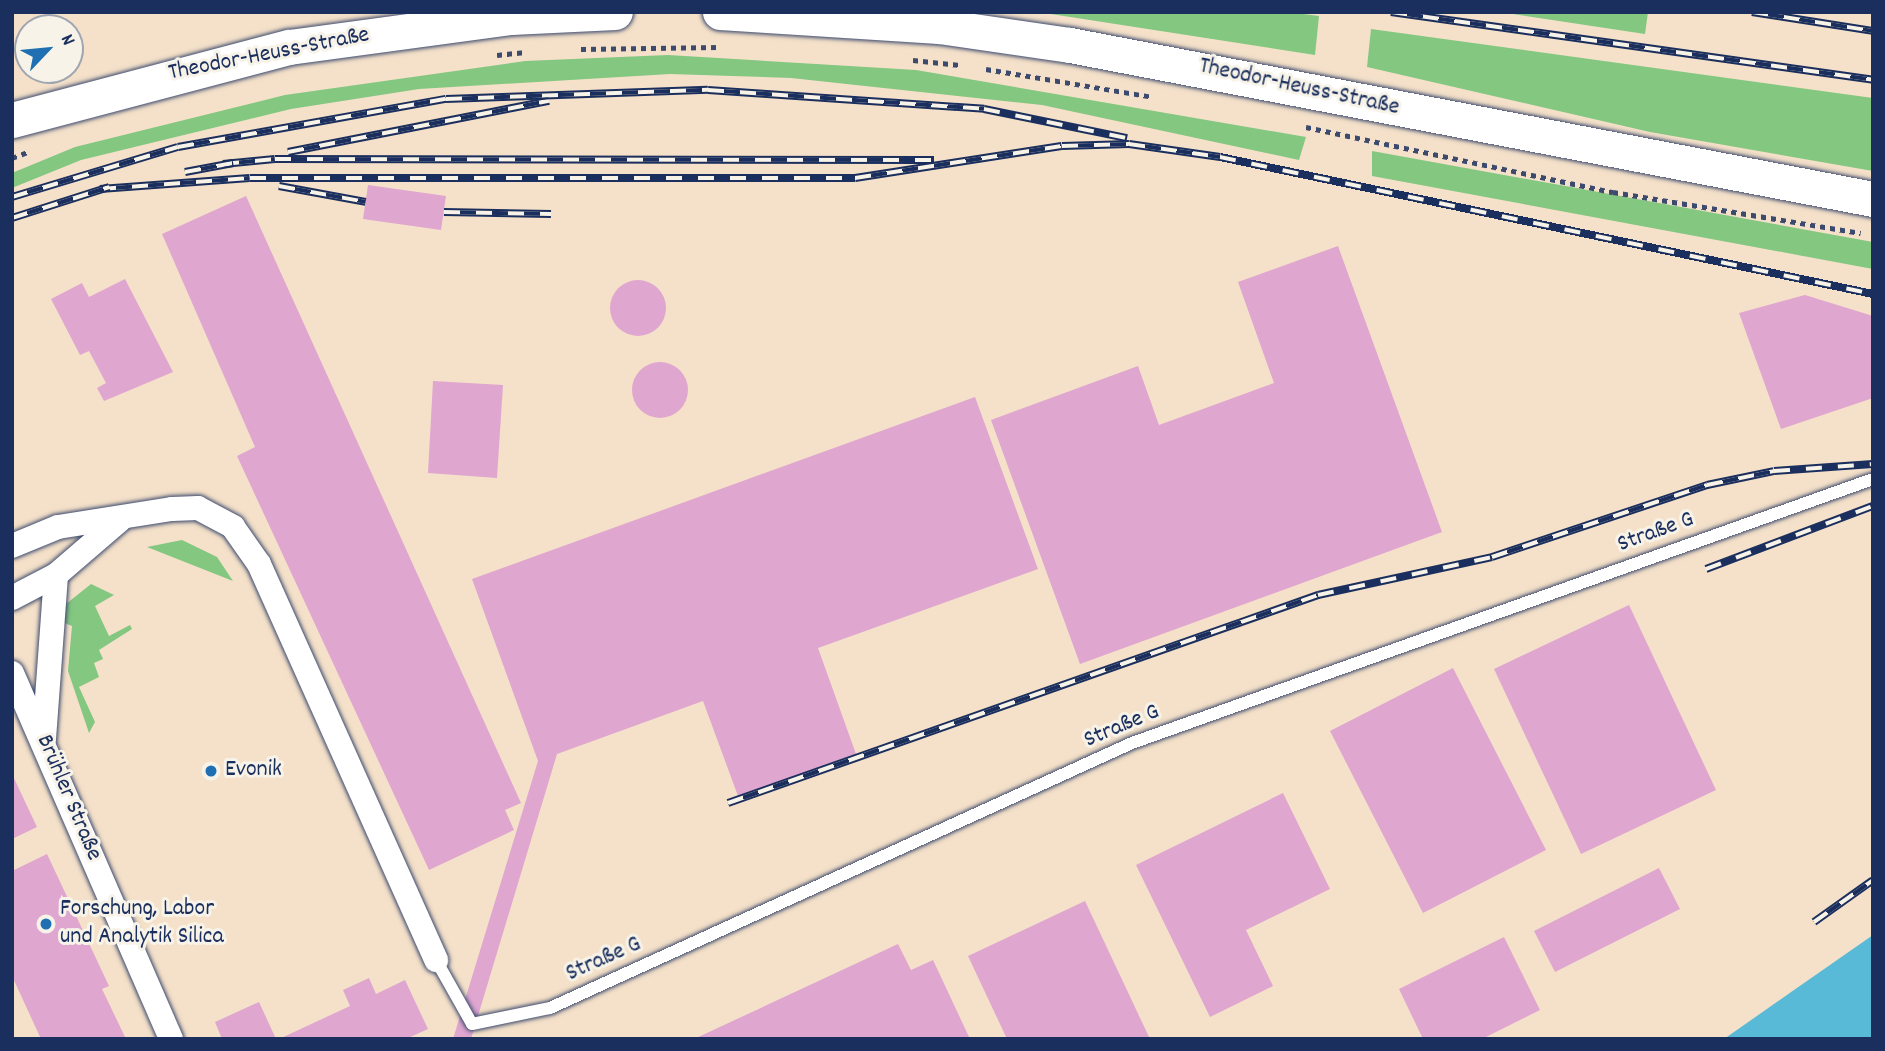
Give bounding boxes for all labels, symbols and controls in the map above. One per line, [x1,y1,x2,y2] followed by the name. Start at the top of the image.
[14,14,84,84] north arrow
[166,21,372,89] street label: Theodor-Heuss-Straße
[52,30,81,51] text: N
[1196,53,1402,123] street label: Theodor-Heuss-Straße
[1614,506,1698,560] street label: Straße G
[1080,698,1164,756] street label: Straße G
[29,731,107,865] street label: Brühler Straße
[225,757,282,785] place label: Evonik
[203,763,219,779] marker: Evonik
[60,896,224,952] place label: Forschung, Labor und Analytik Silica
[38,916,54,932] marker: Forschung, Labor und Analytik Silica
[562,931,646,989] street label: Straße G

